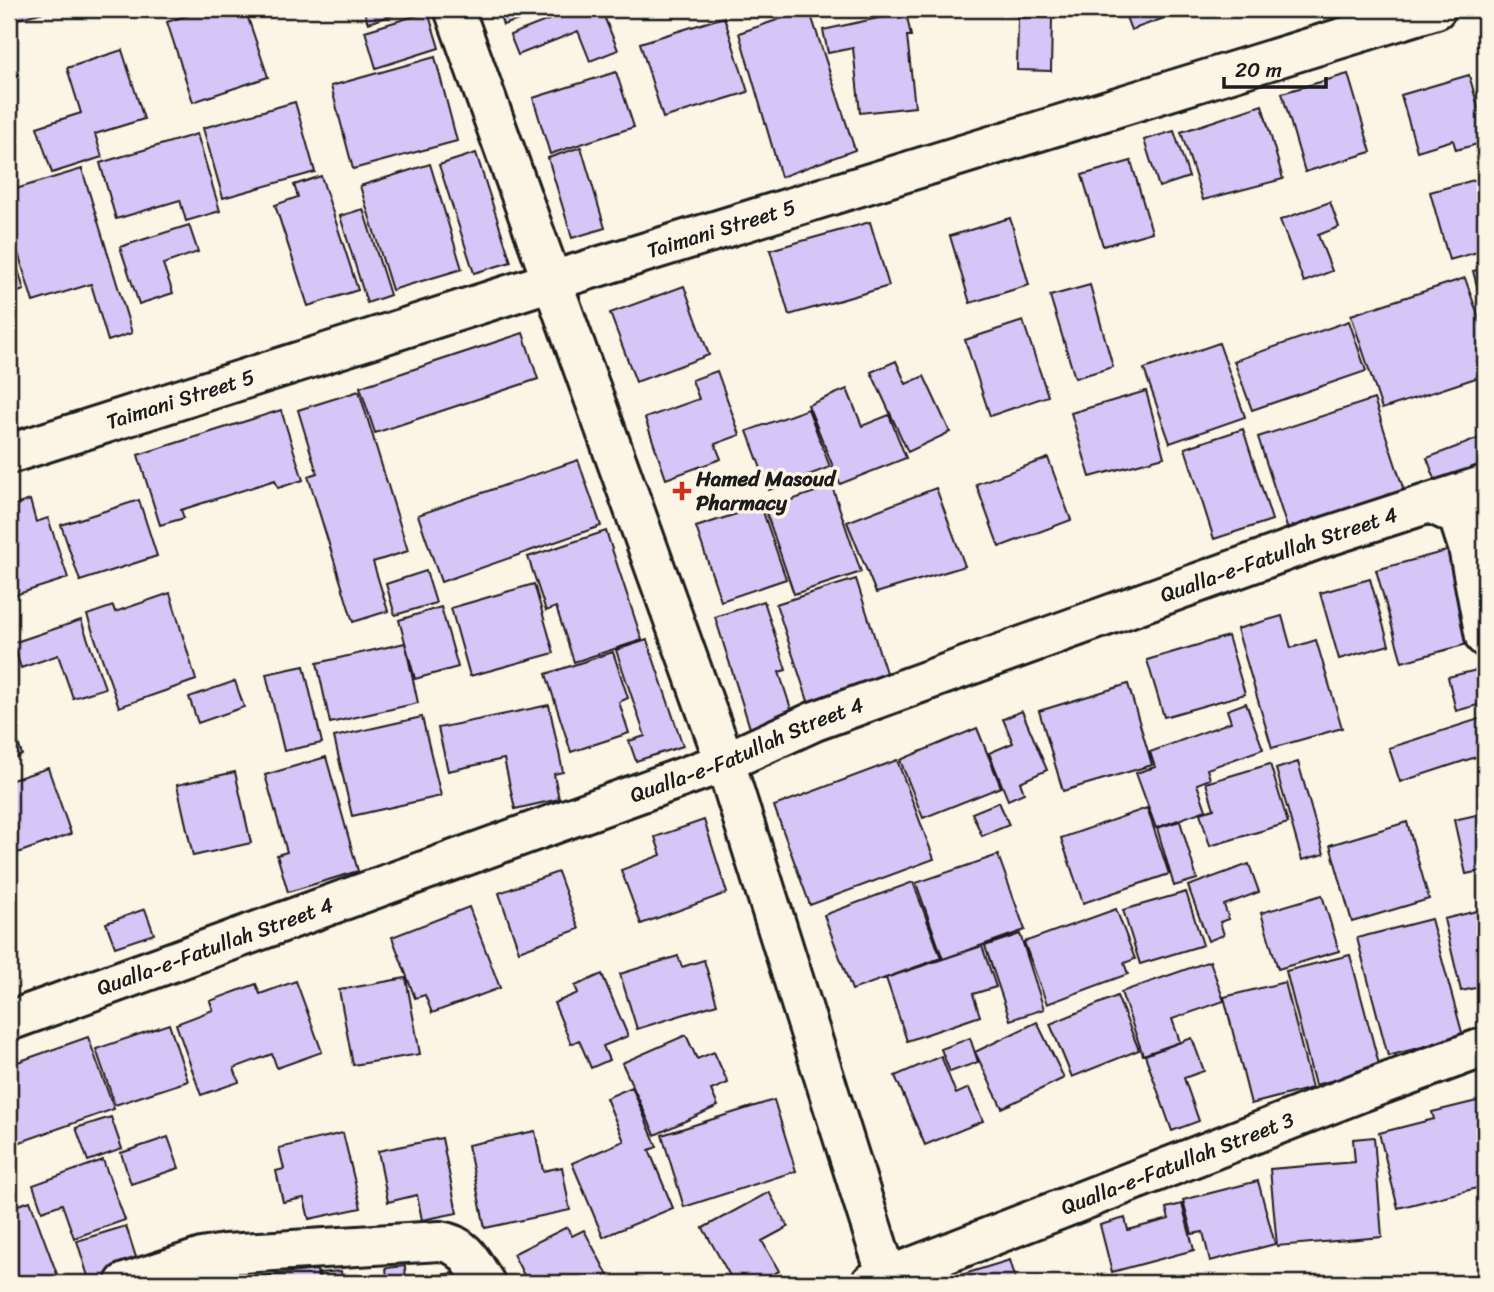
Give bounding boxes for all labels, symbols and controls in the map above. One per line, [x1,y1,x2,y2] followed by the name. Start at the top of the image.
[1224,46,1326,90] scale bar
[1235,51,1282,89] text: 20 m
[642,188,801,270] street label: Taimani Street 5
[101,358,260,441] street label: Taimani Street 5
[695,460,837,522] place label: Hamed Masoud Pharmacy
[674,483,690,499] marker: Hamed Masoud Pharmacy
[1155,496,1402,614] street label: Qualla-e-Fatullah Street 4
[624,686,869,814] street label: Qualla-e-Fatullah Street 4
[91,886,339,1007] street label: Qualla-e-Fatullah Street 4
[1055,1101,1300,1226] street label: Qualla-e-Fatullah Street 3

